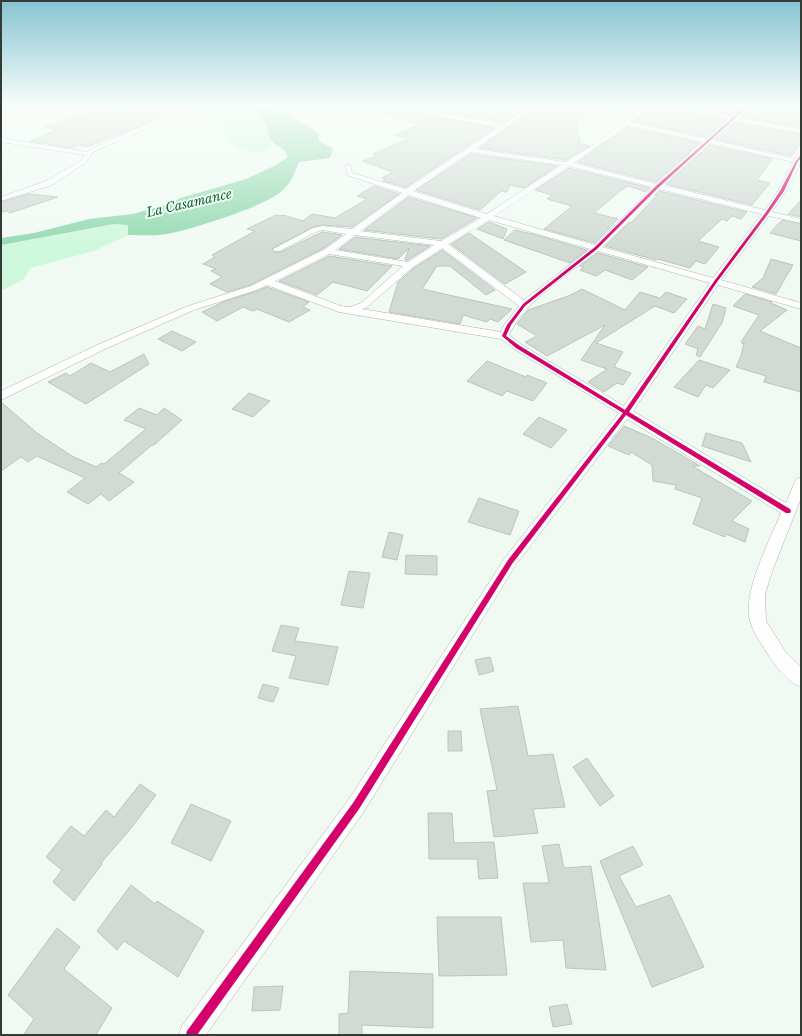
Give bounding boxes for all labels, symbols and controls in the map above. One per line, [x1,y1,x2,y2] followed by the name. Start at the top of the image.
[143,185,234,221] water label: La Casamance

